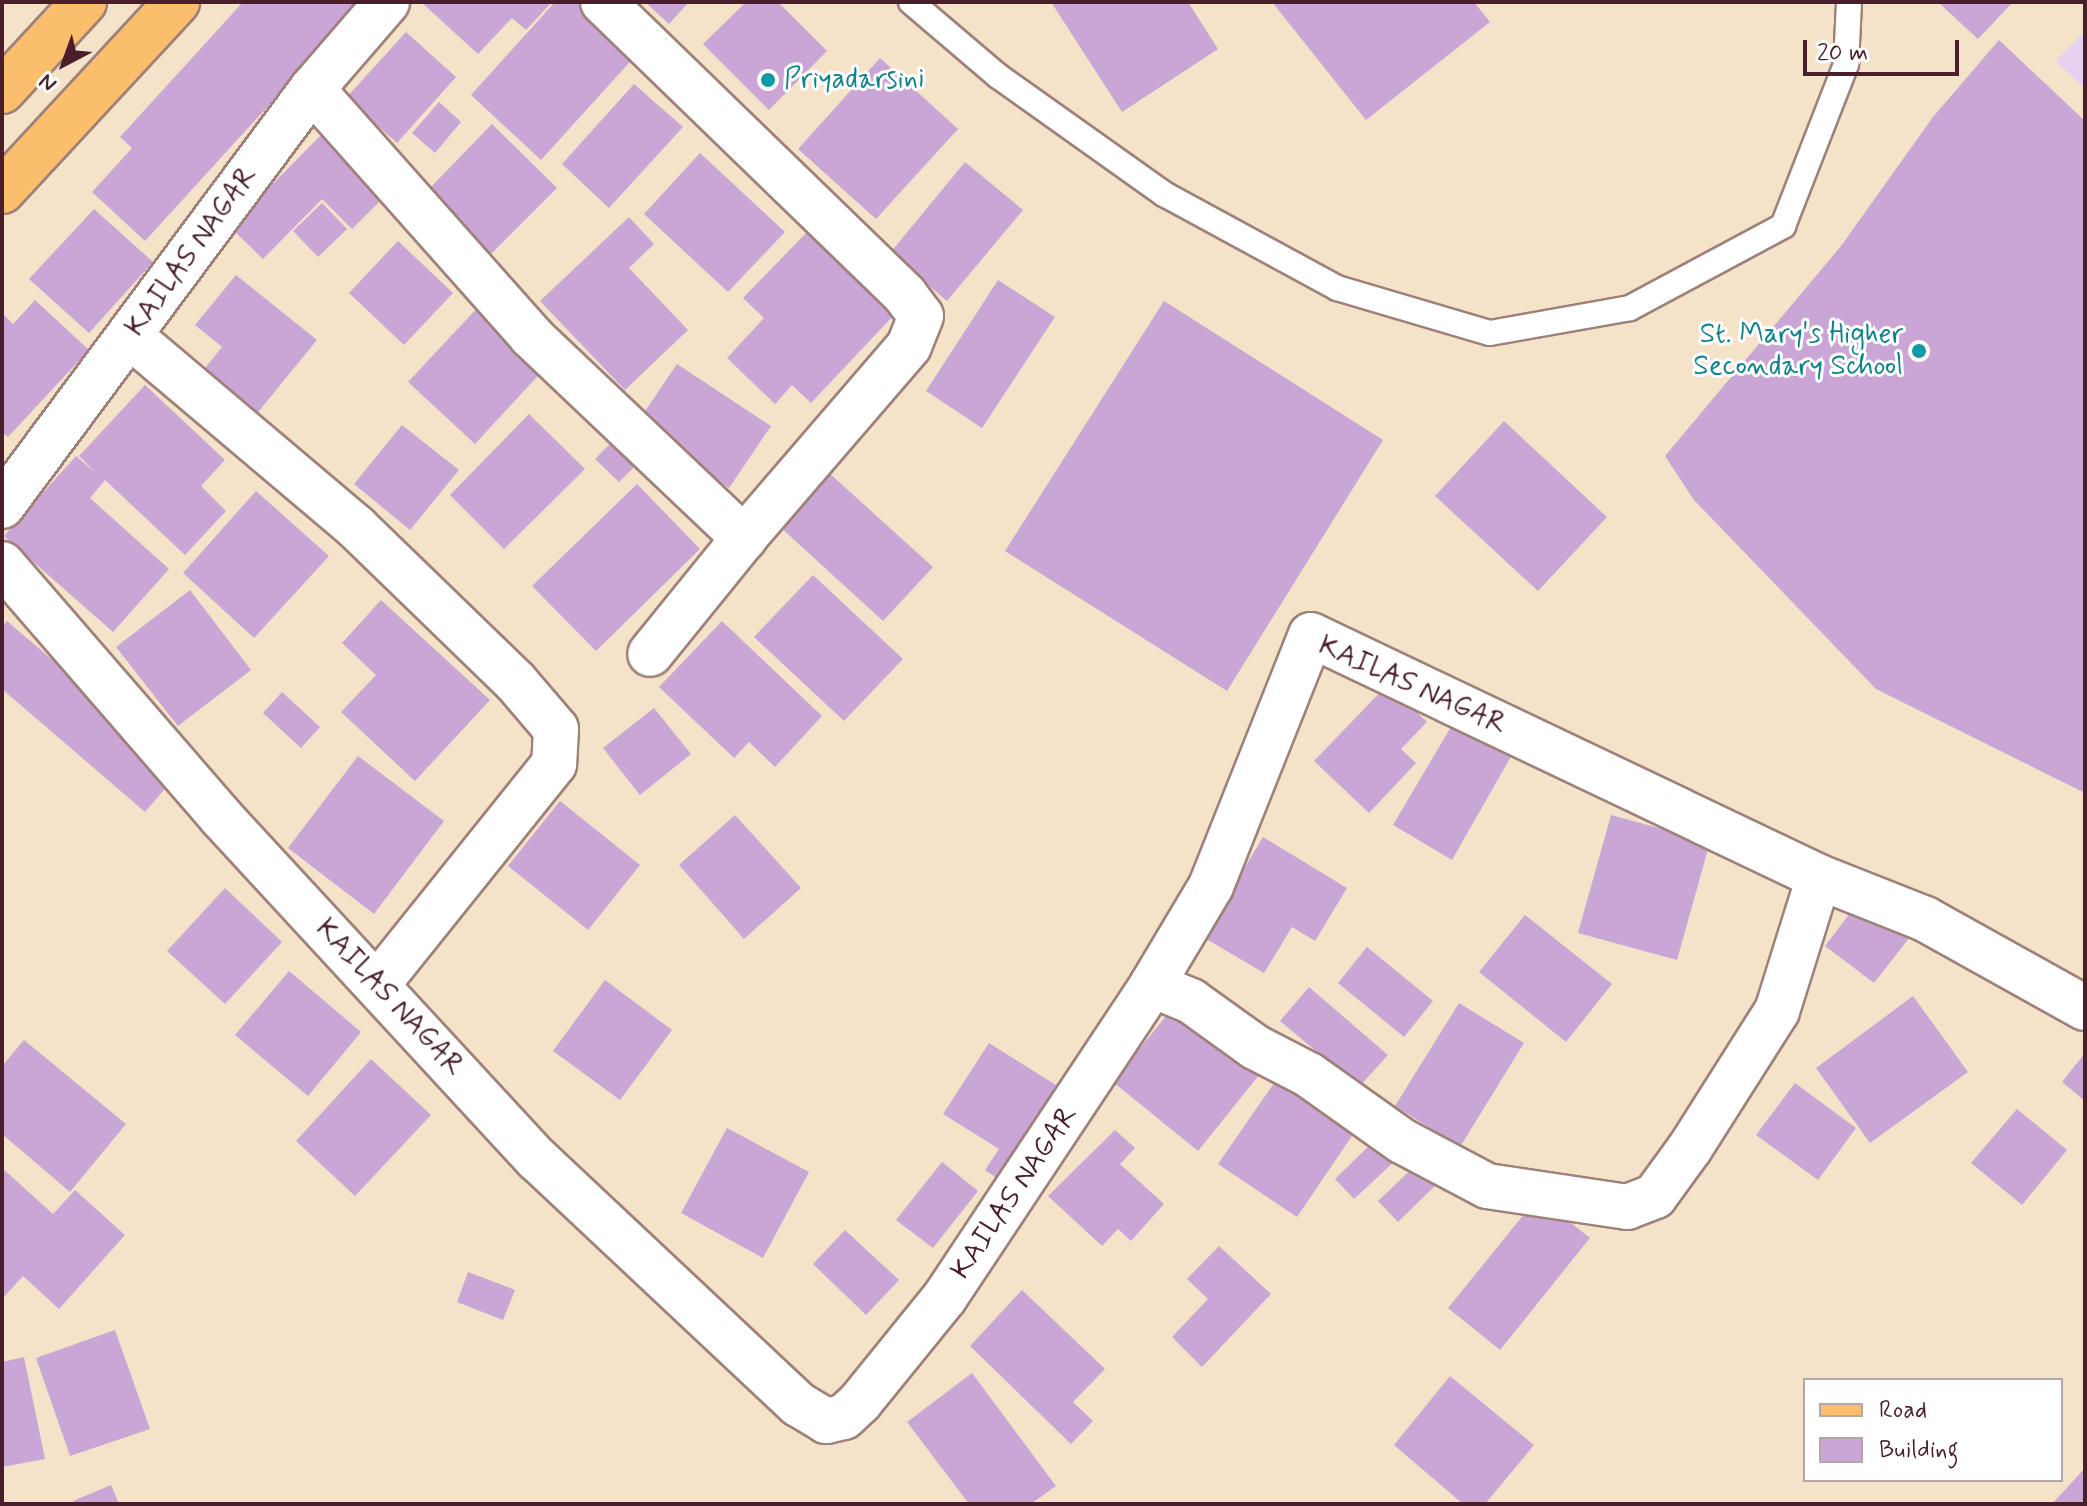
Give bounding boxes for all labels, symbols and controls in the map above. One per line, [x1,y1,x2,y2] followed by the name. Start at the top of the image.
[24,24,104,104] north arrow
[1807,24,1963,74] scale bar
[1817,38,1868,69] text: 20 m
[784,63,925,97] place label: Priyadarsini
[34,67,63,97] text: N
[759,71,777,89] marker: Priyadarsini
[119,160,265,344] street label: KAILAS NAGAR
[1693,318,1903,384] place label: St. Mary's Higher Secondary School
[1910,342,1928,360] marker: St. Mary's Higher Secondary School
[1313,630,1511,742] street label: KAILAS NAGAR
[308,913,470,1083] street label: KAILAS NAGAR
[945,1100,1085,1286] street label: KAILAS NAGAR
[1803,1378,2063,1482] legend
[1879,1395,1927,1426] text: Road
[1879,1435,1959,1466] text: Building

